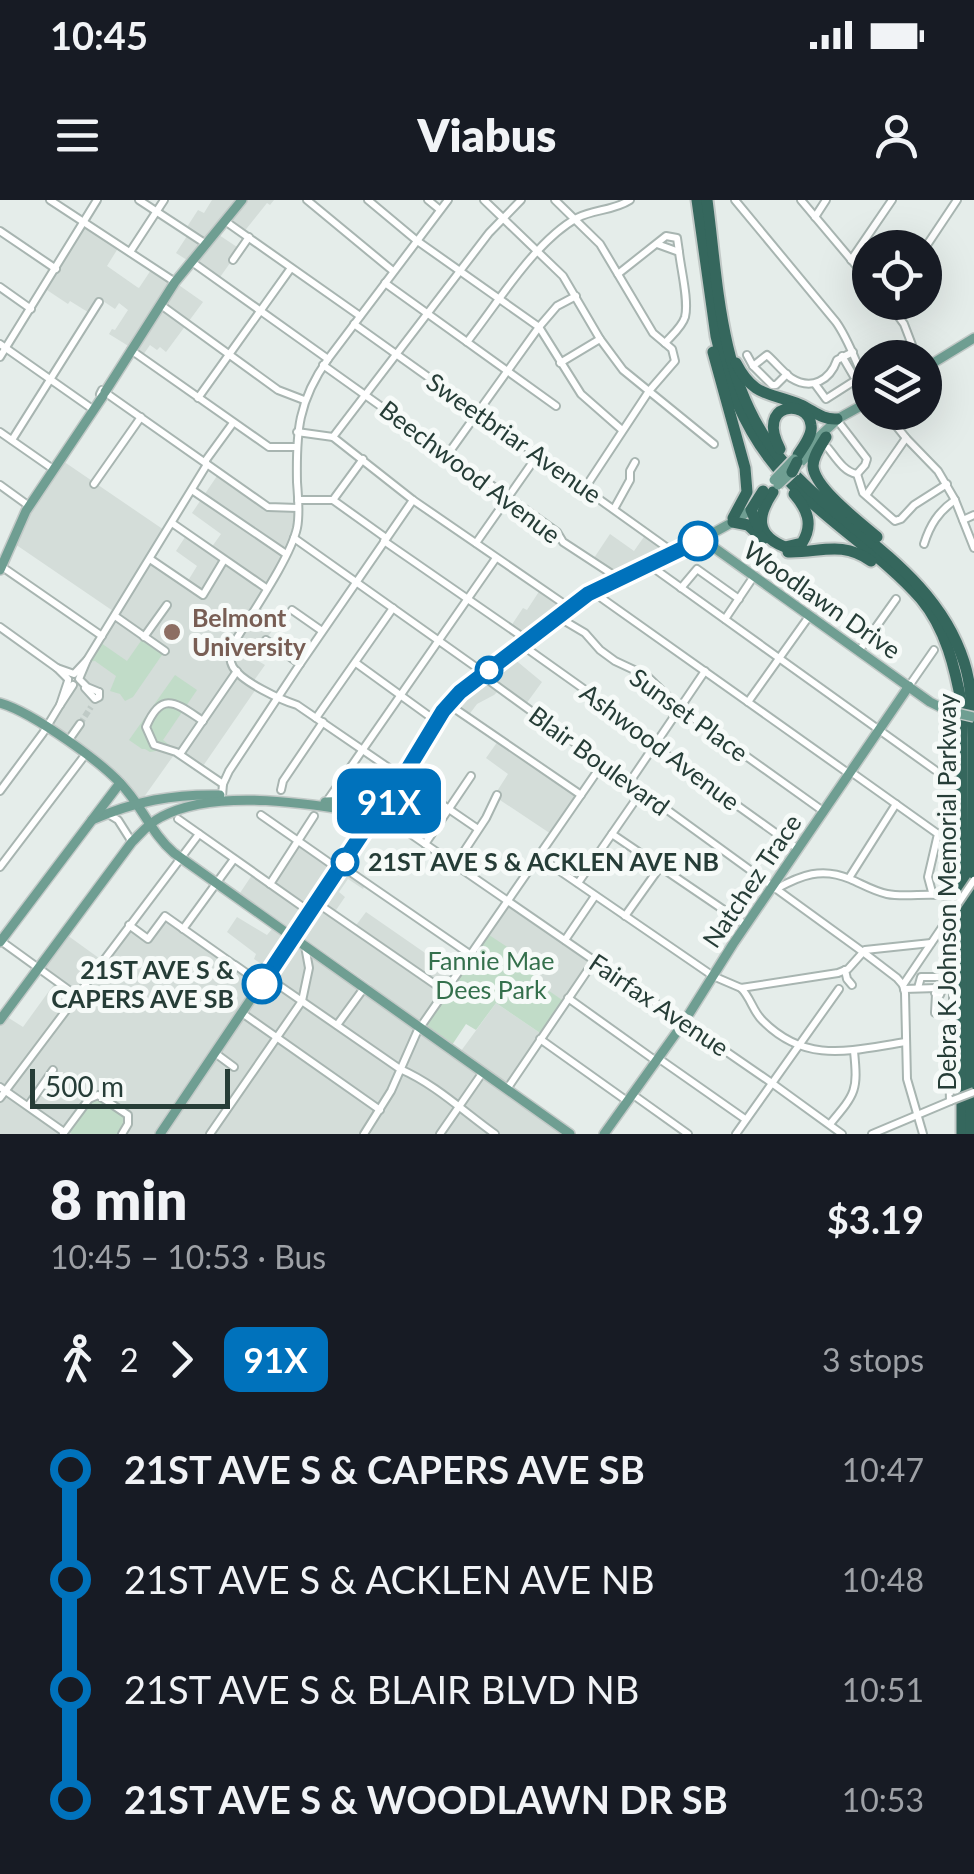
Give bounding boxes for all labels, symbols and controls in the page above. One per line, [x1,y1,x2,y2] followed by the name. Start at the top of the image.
[50,12,148,58] text: 10:45
[50,108,105,163] icon: menu
[418,108,556,162] text: Viabus
[869,108,924,163] icon: person
[852,230,942,430] map controls
[852,230,942,320] button: locate
[852,340,942,430] button: layers
[421,366,608,509] street label: Sweetbriar Avenue
[374,394,567,549] street label: Beechwood Avenue
[679,522,717,560] unlabelled marker
[738,534,907,664] street label: Woodlawn Drive
[192,602,307,661] place label: Belmont University
[161,621,183,643] marker: Belmont University
[476,657,502,683] unlabelled marker
[625,661,755,767] street label: Sunset Place
[575,677,746,816] street label: Ashwood Avenue
[931,693,961,1091] street label: Debra K Johnson Memorial Parkway
[524,699,675,821] street label: Blair Boulevard
[332,768,446,834] line badge: 91X
[357,780,421,822] text: 91X
[696,808,807,953] street label: Natchez Trace
[368,846,719,876] place label: 21ST AVE S & ACKLEN AVE NB
[332,849,358,875] marker: 21ST AVE S & ACKLEN AVE NB
[428,945,554,1004] park label: Fannie Mae Dees Park
[584,947,735,1062] street label: Fairfax Avenue
[51,954,235,1013] place label: 21ST AVE S & CAPERS AVE SB
[243,965,281,1003] marker: 21ST AVE S & CAPERS AVE SB
[30,1064,230,1108] scale bar
[45,1069,124,1103] text: 500 m
[50,1166,187,1232] text: 8 min
[827,1196,924,1242] text: $3.19
[50,1237,326,1276] text: 10:45 – 10:53 · Bus
[50,1332,105,1387] icon: walk
[154,1332,209,1387] icon: forward
[244,1338,308,1380] text: 91X
[120,1340,139,1379] text: 2
[822,1340,924,1379] text: 3 stops
[124,1446,645,1492] text: 21ST AVE S & CAPERS AVE SB
[842,1450,924,1489] text: 10:47
[124,1556,655,1602] text: 21ST AVE S & ACKLEN AVE NB
[842,1560,924,1599] text: 10:48
[124,1666,639,1712] text: 21ST AVE S & BLAIR BLVD NB
[842,1670,924,1709] text: 10:51
[124,1776,728,1822] text: 21ST AVE S & WOODLAWN DR SB
[842,1780,924,1819] text: 10:53

